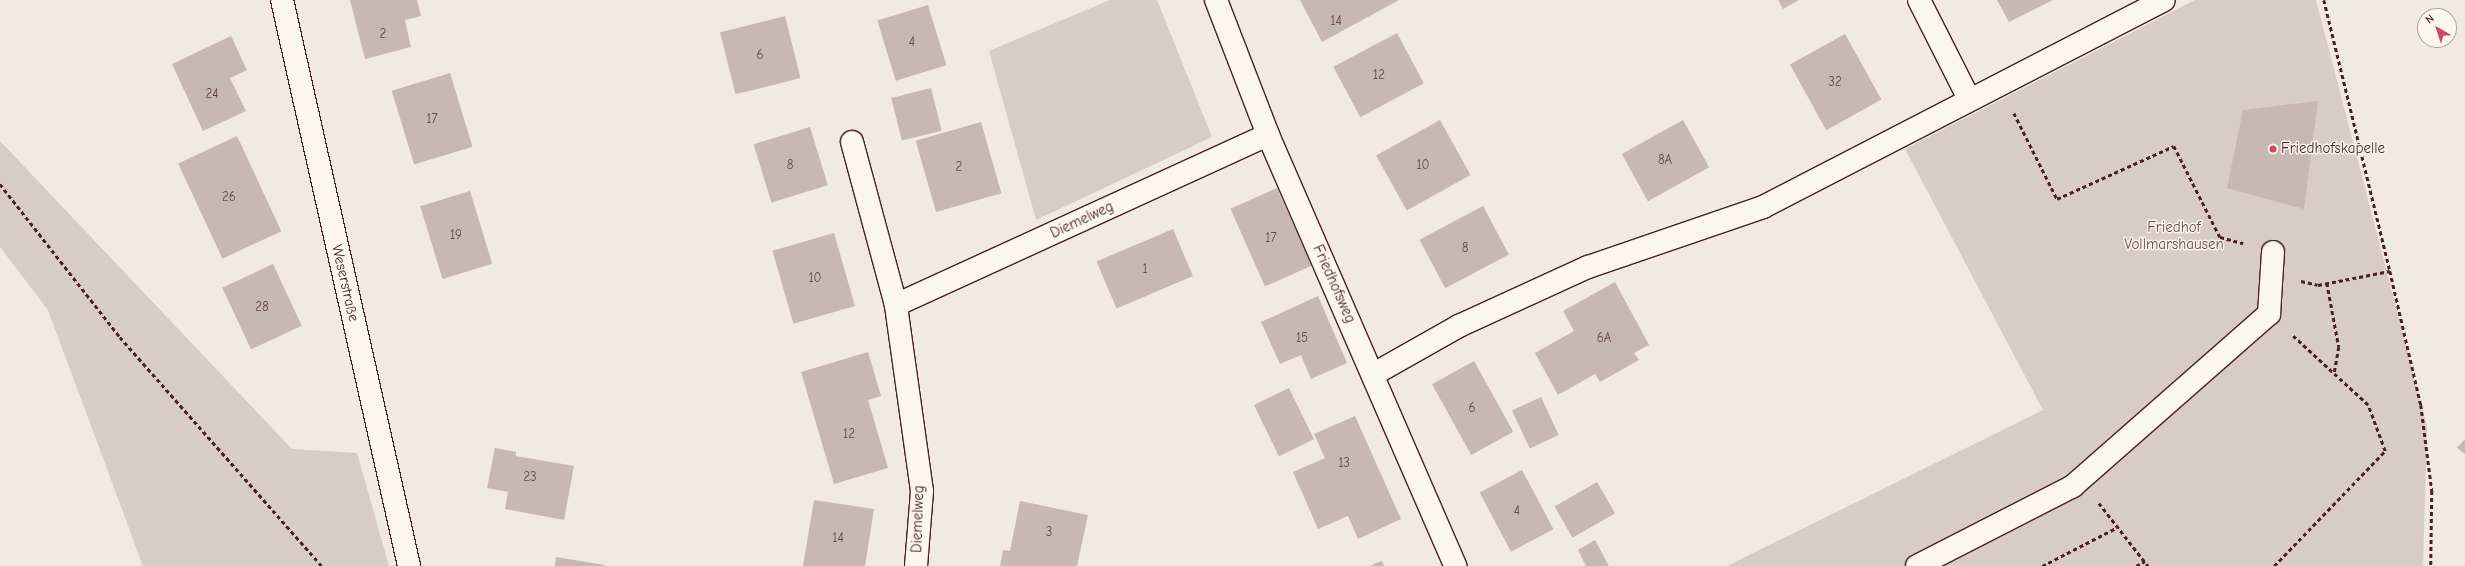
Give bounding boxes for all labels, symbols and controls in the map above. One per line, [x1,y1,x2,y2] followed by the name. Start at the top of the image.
[2417,8,2457,48] north arrow
[2423,12,2437,26] text: N
[1330,13,1342,29] house number: 14
[380,26,386,42] house number: 2
[909,34,915,50] house number: 4
[756,47,764,63] house number: 6
[1373,67,1385,83] house number: 12
[1828,74,1842,90] house number: 32
[205,86,219,102] house number: 24
[426,111,438,127] house number: 17
[2281,140,2385,158] place label: Friedhofskapelle
[2268,144,2278,154] marker: Friedhofskapelle
[1658,152,1672,168] house number: 8A
[787,157,793,173] house number: 8
[1416,157,1430,173] house number: 10
[956,159,962,175] house number: 2
[222,189,236,205] house number: 26
[1048,198,1116,242] street label: Diemelweg
[2124,218,2224,253] park label: Friedhof Vollmarshausen
[450,227,462,243] house number: 19
[1265,230,1277,246] house number: 17
[1462,240,1468,256] house number: 8
[1309,242,1359,326] street label: Friedhofsweg
[327,243,363,323] street label: Weserstraße
[1142,261,1148,277] house number: 1
[808,270,822,286] house number: 10
[255,299,269,315] house number: 28
[1296,330,1308,346] house number: 15
[1597,330,1611,346] house number: 6A
[1468,400,1476,416] house number: 6
[843,426,855,442] house number: 12
[1338,455,1350,471] house number: 13
[523,469,537,485] house number: 23
[908,485,928,553] street label: Diemelweg
[1514,503,1520,519] house number: 4
[1046,524,1052,540] house number: 3
[832,530,844,546] house number: 14

